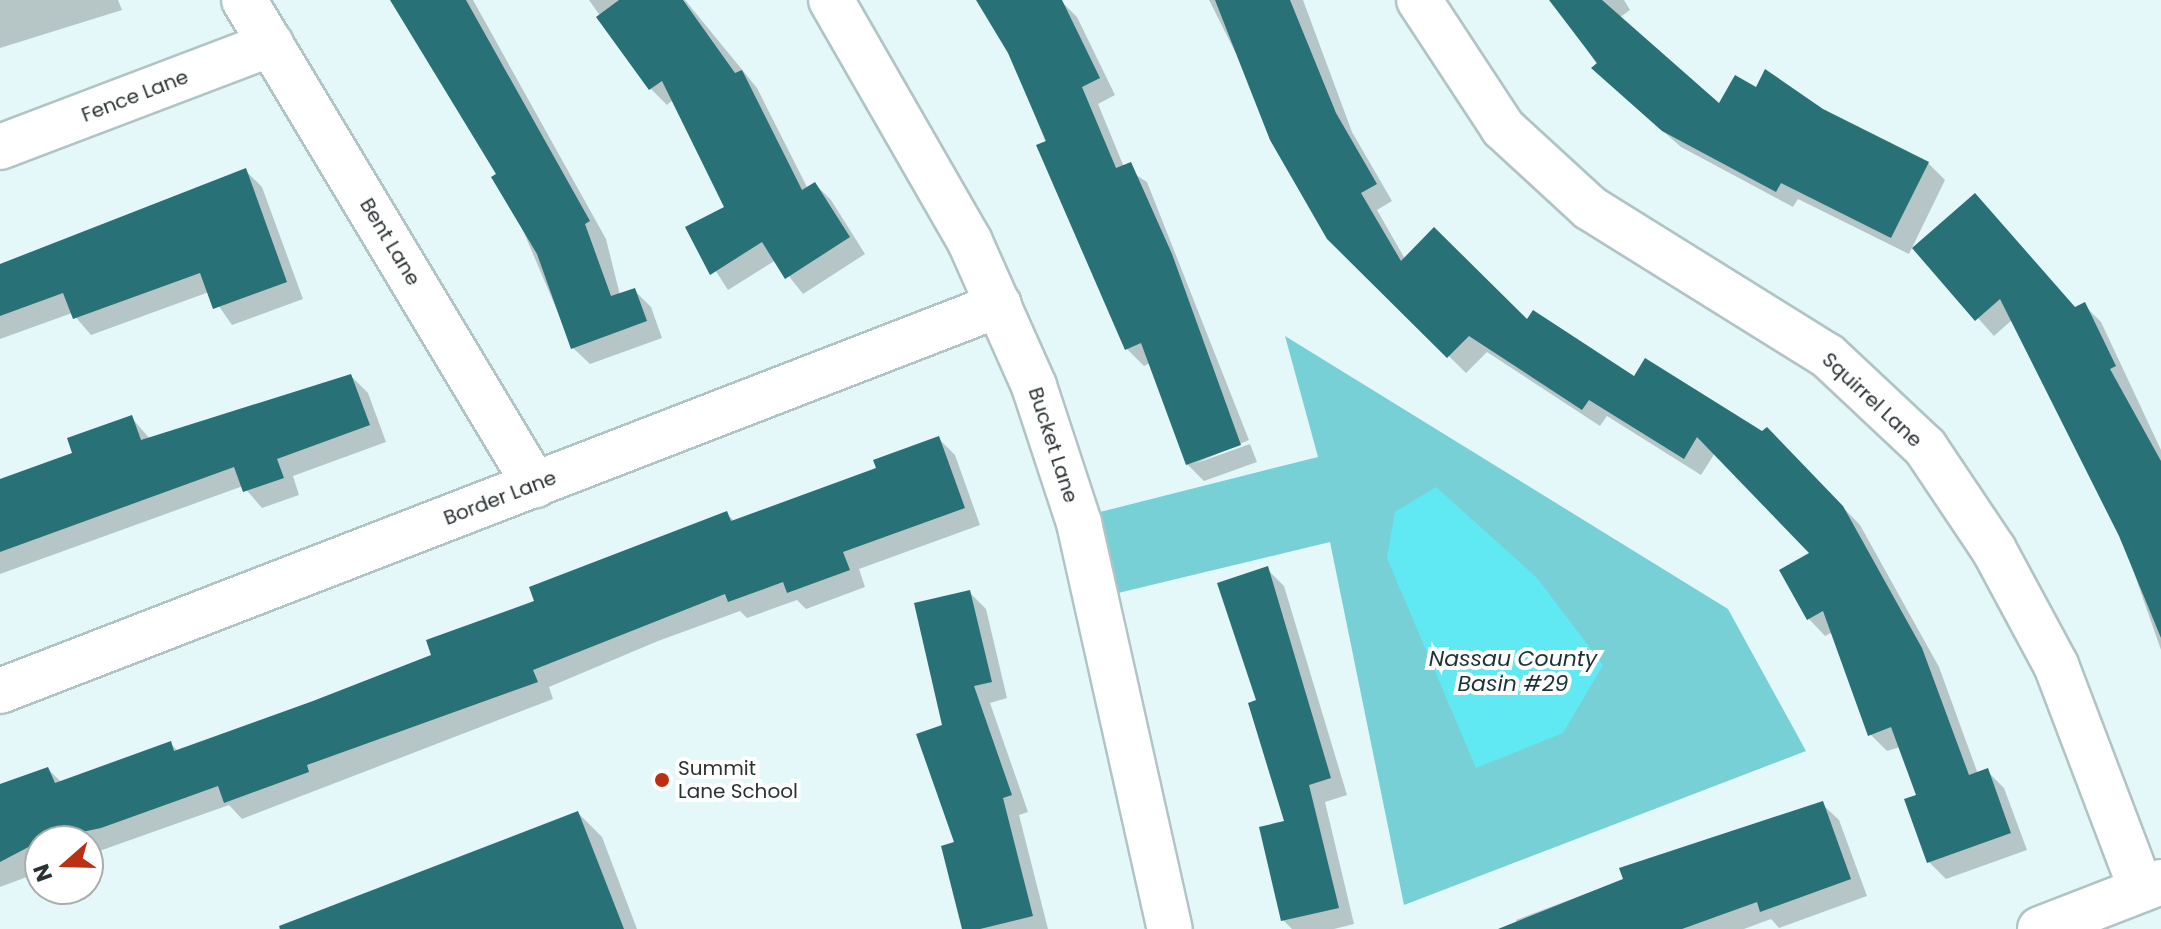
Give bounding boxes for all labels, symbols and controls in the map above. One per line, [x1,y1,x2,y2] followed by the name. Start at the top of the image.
[78,65,192,127] street label: Fence Lane
[355,194,425,290] street label: Bent Lane
[1817,348,1927,452] street label: Squirrel Lane
[1023,384,1083,506] street label: Bucket Lane
[440,466,560,530] street label: Border Lane
[1429,645,1597,696] water label: Nassau County Basin #29
[678,756,798,803] place label: Summit Lane School
[653,771,671,789] marker: Summit Lane School
[24,825,104,905] north arrow
[25,860,60,886] text: N

